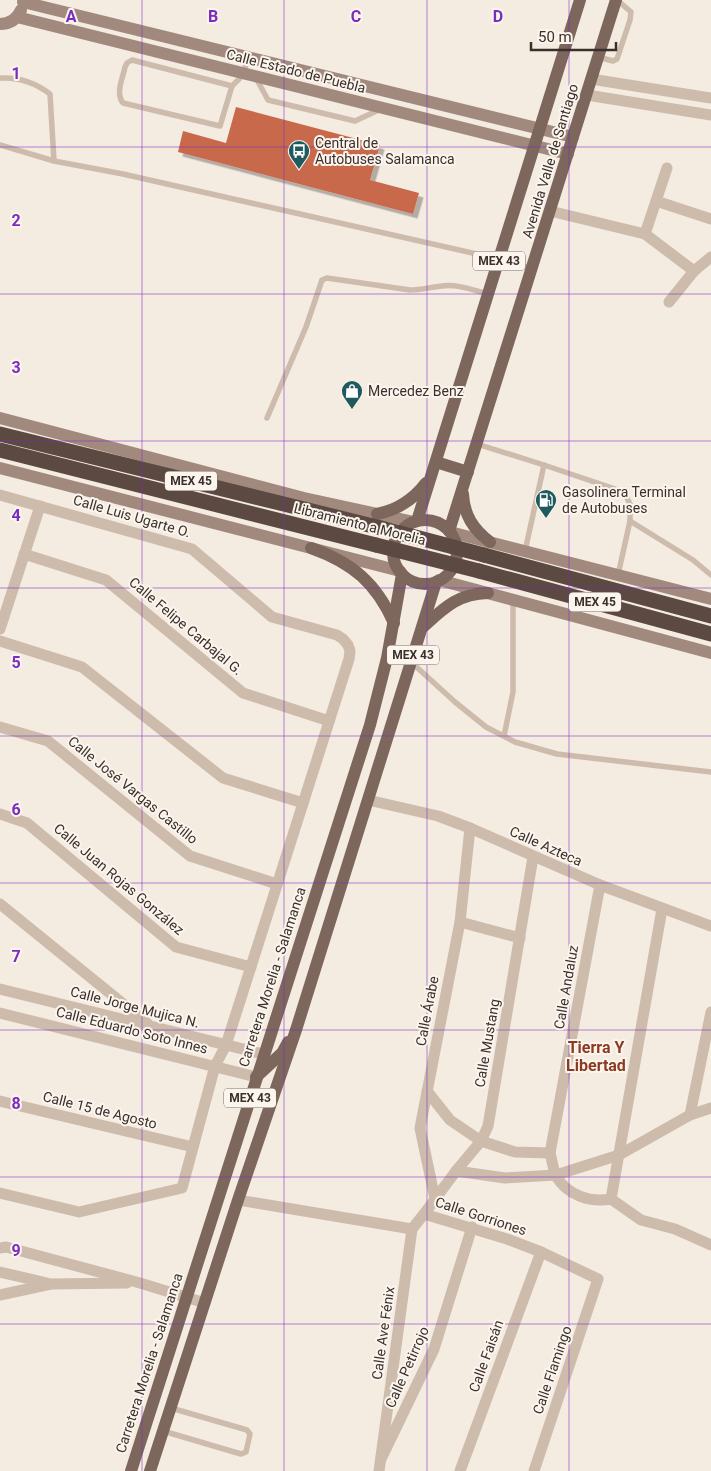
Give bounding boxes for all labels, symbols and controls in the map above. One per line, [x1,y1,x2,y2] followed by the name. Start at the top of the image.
[66,7,77,26] text: A
[208,7,218,26] text: B
[351,7,361,26] text: C
[493,7,503,26] text: D
[531,20,616,52] scale bar
[538,28,572,46] text: 50 m
[225,46,367,96] street label: Calle Estado de Puebla
[11,64,21,83] text: 1
[519,82,581,240] street label: Avenida Valle de Santiago
[315,135,455,167] place label: Central de Autobuses Salamanca
[287,139,311,170] bus stop icon: Central de Autobuses Salamanca
[11,211,21,230] text: 2
[473,252,525,270] road number: MEX 43
[11,358,21,377] text: 3
[340,379,364,410] shop icon: Mercedez Benz
[368,383,464,399] place label: Mercedez Benz
[165,472,217,491] road number: MEX 45
[562,484,686,516] place label: Gasolinera Terminal de Autobuses
[534,488,558,519] fuel station icon: Gasolinera Terminal de Autobuses
[72,492,192,540] street label: Calle Luis Ugarte O.
[292,500,428,548] street label: Libramiento a Morelia
[11,506,21,525] text: 4
[126,574,246,678] street label: Calle Felipe Carbajal G.
[569,592,621,612] road number: MEX 45
[387,646,439,664] road number: MEX 43
[11,653,21,672] text: 5
[65,733,201,847] street label: Calle José Vargas Castillo
[11,800,21,819] text: 6
[51,820,187,938] street label: Calle Juan Rojas González
[507,823,585,869] street label: Calle Azteca
[235,885,309,1069] street label: Carretera Morelia - Salamanca
[551,944,581,1030] street label: Calle Andaluz
[11,947,21,966] text: 7
[411,974,442,1047] street label: Calle Árabe
[69,983,201,1031] street label: Calle Jorge Mujica N.
[471,998,503,1088] street label: Calle Mustang
[55,1003,209,1057] street label: Calle Eduardo Soto Innes
[566,1038,626,1075] district label: Tierra Y Libertad
[41,1088,159,1132] street label: Calle 15 de Agosto
[224,1088,276,1108] road number: MEX 43
[11,1094,21,1113] text: 8
[433,1194,529,1238] street label: Calle Gorriones
[11,1241,21,1260] text: 9
[112,1271,186,1455] street label: Carretera Morelia - Salamanca
[369,1285,397,1381] street label: Calle Ave Fénix
[466,1318,506,1394] street label: Calle Faisán
[382,1324,432,1410] street label: Calle Petirrojo
[529,1324,575,1416] street label: Calle Flamingo

